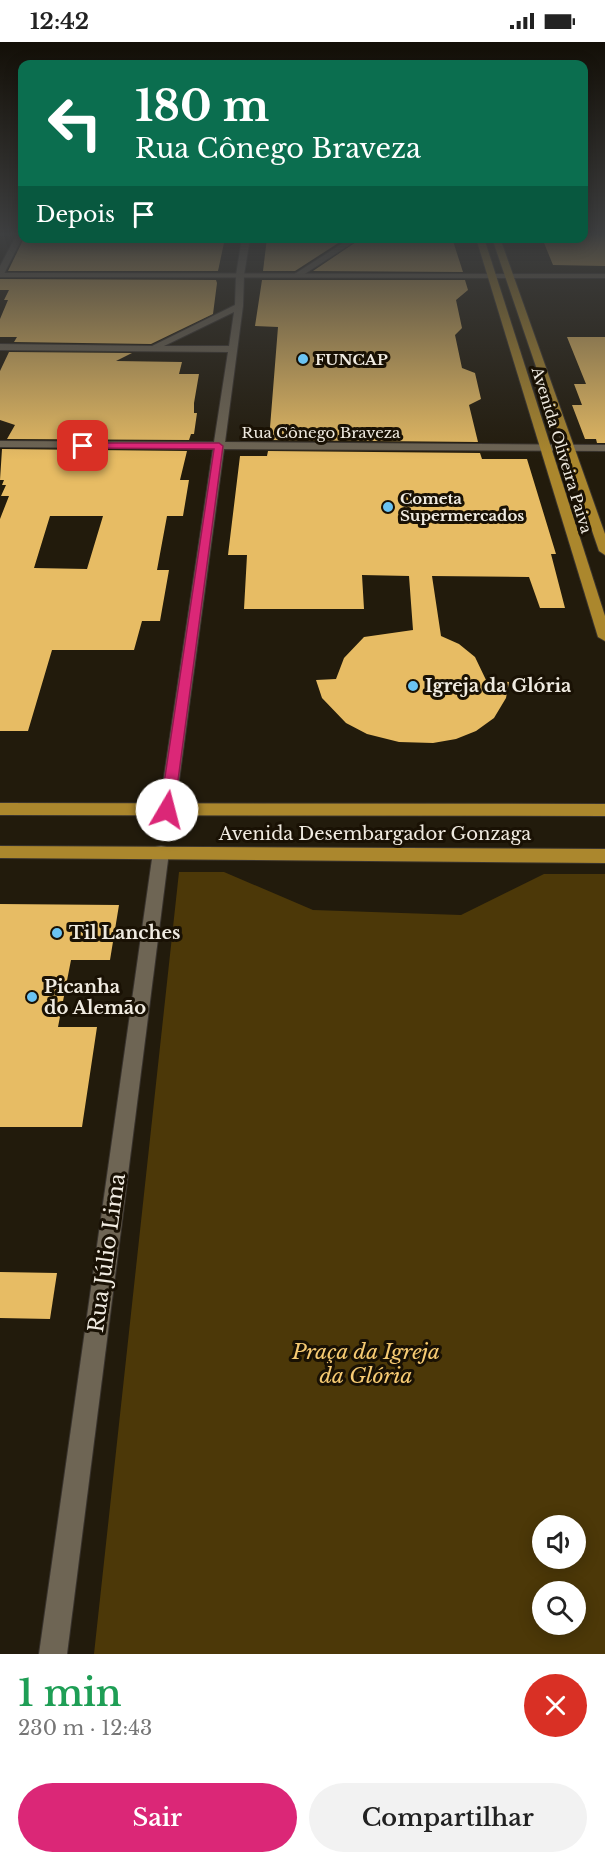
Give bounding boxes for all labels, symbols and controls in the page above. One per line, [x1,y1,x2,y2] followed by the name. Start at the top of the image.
[30,8,89,35] text: 12:42
[135,80,269,132] text: 180 m
[36,84,114,162] icon: left
[135,132,421,165] text: Rua Cônego Braveza
[127,198,160,231] icon: arrive
[36,201,115,228] text: Depois
[315,350,388,369] place label: FUNCAP
[296,352,310,366] marker: FUNCAP
[527,364,597,536] street label: Avenida Oliveira Paiva
[57,420,108,471] pin
[242,423,401,442] street label: Rua Cônego Braveza
[66,429,99,462] icon: arrive
[400,489,524,525] place label: Cometa Supermercados
[381,500,395,514] marker: Cometa Supermercados
[425,675,572,697] place label: Igreja da Glória
[406,679,420,693] marker: Igreja da Glória
[135,778,199,842] position arrow
[218,823,531,845] street label: Avenida Desembargador Gonzaga
[69,922,180,944] place label: Til Lanches
[50,926,64,940] marker: Til Lanches
[44,976,146,1019] place label: Picanha do Alemão
[25,990,39,1004] marker: Picanha do Alemão
[83,1171,131,1334] street label: Rua Júlio Lima
[291,1339,440,1389] park label: Praça da Igreja da Glória
[532,1515,586,1635] map controls
[532,1515,586,1569] button: sound
[532,1581,586,1635] button: search
[18,1671,122,1716] text: 1 min
[524,1674,587,1737] button: close
[18,1716,152,1740] text: 230 m · 12:43
[18,1783,297,1852] button: Sair
[309,1783,587,1852] button: Compartilhar

